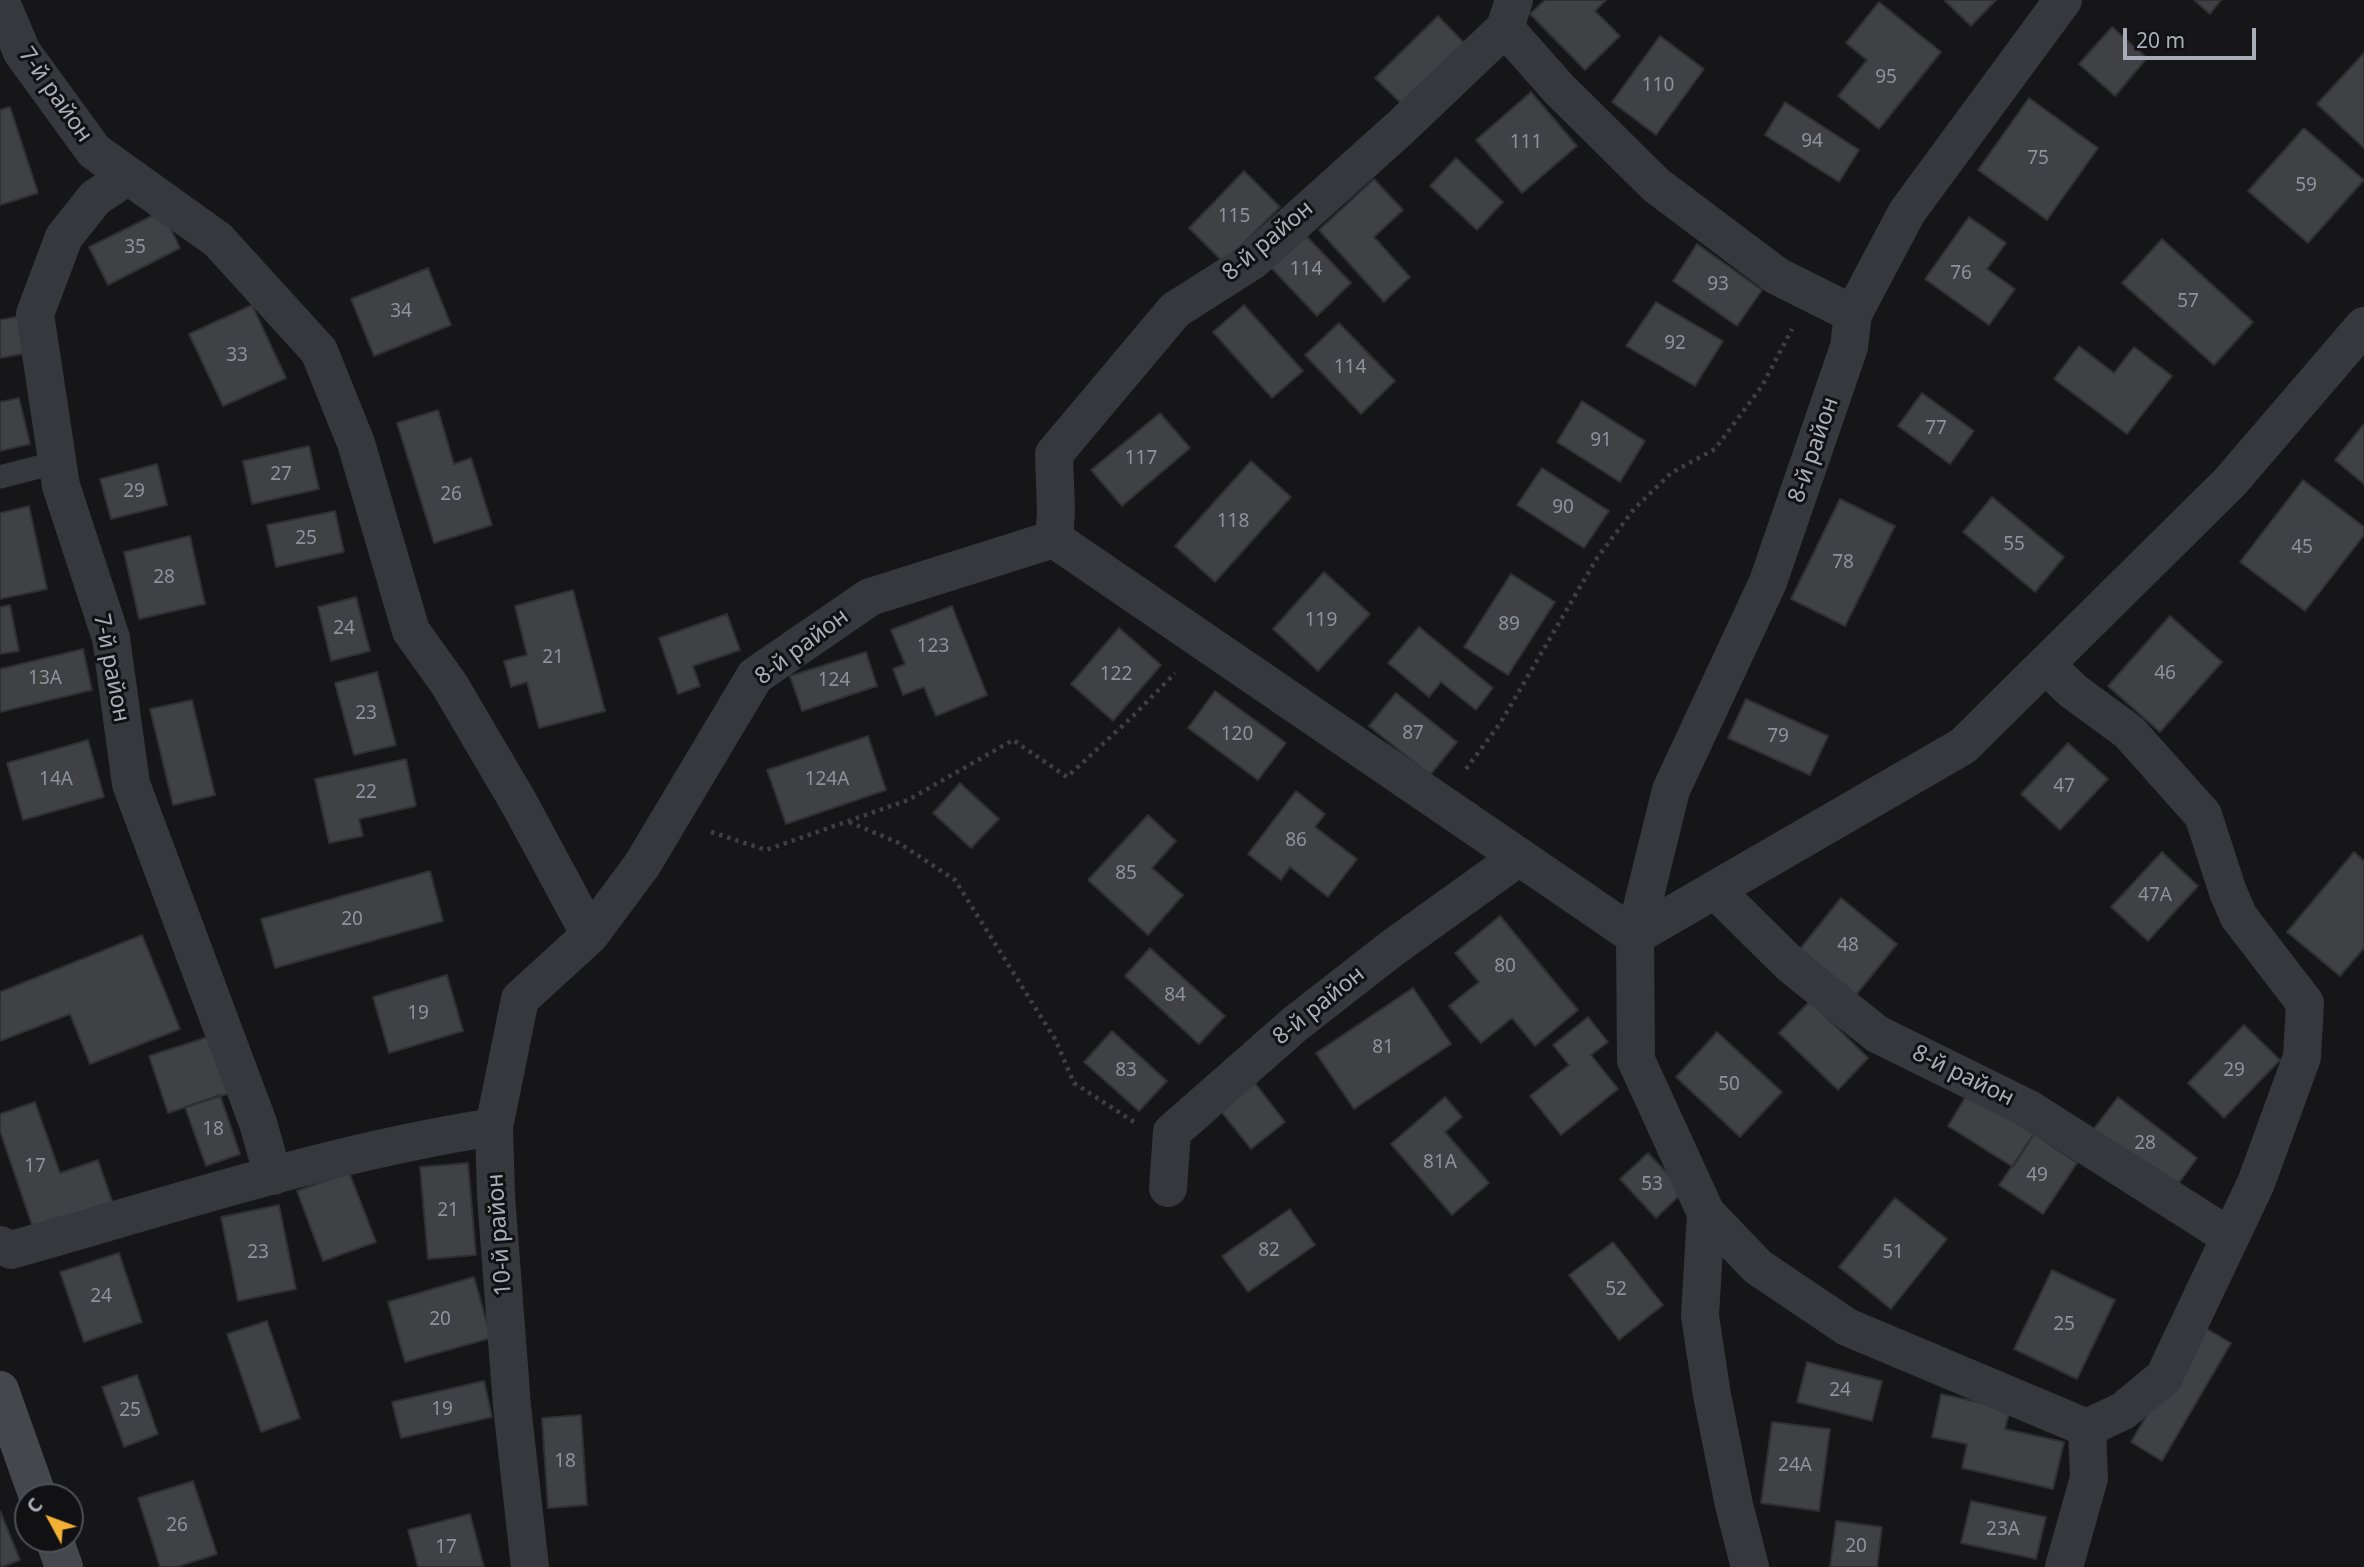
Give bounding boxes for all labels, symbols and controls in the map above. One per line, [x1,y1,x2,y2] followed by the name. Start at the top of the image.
[2126,14,2259,58] scale bar
[2136,26,2185,54] text: 20 m
[12,42,98,148] street label: 7-й район
[1875,67,1897,89] house number: 95
[1642,75,1674,97] house number: 110
[1801,131,1823,153] house number: 94
[1510,132,1542,154] house number: 111
[2027,148,2049,170] house number: 75
[2295,175,2317,197] house number: 59
[1217,195,1319,287] street label: 8-й район
[1218,206,1250,228] house number: 115
[124,237,146,259] house number: 35
[1290,259,1322,281] house number: 114
[1950,263,1972,285] house number: 76
[1707,274,1729,296] house number: 93
[2177,291,2199,313] house number: 57
[390,301,412,323] house number: 34
[1664,333,1686,355] house number: 92
[226,345,248,367] house number: 33
[1334,357,1366,379] house number: 114
[1783,394,1845,506] street label: 8-й район
[1925,418,1947,440] house number: 77
[1590,430,1612,452] house number: 91
[1125,448,1157,470] house number: 117
[270,464,292,486] house number: 27
[123,481,145,503] house number: 29
[440,484,462,506] house number: 26
[1552,497,1574,519] house number: 90
[1217,511,1249,533] house number: 118
[295,528,317,550] house number: 25
[2003,534,2025,556] house number: 55
[2291,537,2313,559] house number: 45
[1832,552,1854,574] house number: 78
[153,567,175,589] house number: 28
[750,603,854,691] street label: 8-й район
[1305,610,1337,632] house number: 119
[87,612,135,724] street label: 7-й район
[1498,614,1520,636] house number: 89
[333,618,355,640] house number: 24
[917,636,949,658] house number: 123
[542,647,564,669] house number: 21
[2154,663,2176,685] house number: 46
[1100,664,1132,686] house number: 122
[28,668,62,690] house number: 13А
[818,670,850,692] house number: 124
[355,703,377,725] house number: 23
[1402,723,1424,745] house number: 87
[1221,724,1253,746] house number: 120
[1767,726,1789,748] house number: 79
[39,769,73,791] house number: 14А
[805,769,849,791] house number: 124А
[2053,776,2075,798] house number: 47
[355,782,377,804] house number: 22
[1285,830,1307,852] house number: 86
[1115,863,1137,885] house number: 85
[2138,885,2172,907] house number: 47А
[341,909,363,931] house number: 20
[1837,935,1859,957] house number: 48
[1494,956,1516,978] house number: 80
[1268,961,1370,1051] street label: 8-й район
[1164,985,1186,1007] house number: 84
[407,1003,429,1025] house number: 19
[1372,1037,1394,1059] house number: 81
[1908,1040,2018,1112] street label: 8-й район
[1115,1060,1137,1082] house number: 83
[2223,1060,2245,1082] house number: 29
[1718,1074,1740,1096] house number: 50
[202,1119,224,1141] house number: 18
[2134,1133,2156,1155] house number: 28
[1423,1152,1457,1174] house number: 81А
[24,1156,46,1178] house number: 17
[2026,1165,2048,1187] house number: 49
[482,1173,518,1297] street label: 10-й район
[1641,1174,1663,1196] house number: 53
[437,1200,459,1222] house number: 21
[1258,1240,1280,1262] house number: 82
[247,1242,269,1264] house number: 23
[1882,1242,1904,1264] house number: 51
[1605,1279,1627,1301] house number: 52
[90,1286,112,1308] house number: 24
[429,1309,451,1331] house number: 20
[2053,1314,2075,1336] house number: 25
[1829,1380,1851,1402] house number: 24
[431,1399,453,1421] house number: 19
[119,1400,141,1422] house number: 25
[554,1451,576,1473] house number: 18
[1778,1455,1812,1477] house number: 24А
[14,1483,84,1553] north arrow
[21,1492,48,1519] text: С
[166,1515,188,1537] house number: 26
[1986,1519,2020,1541] house number: 23А
[1845,1536,1867,1558] house number: 20
[435,1537,457,1559] house number: 17

